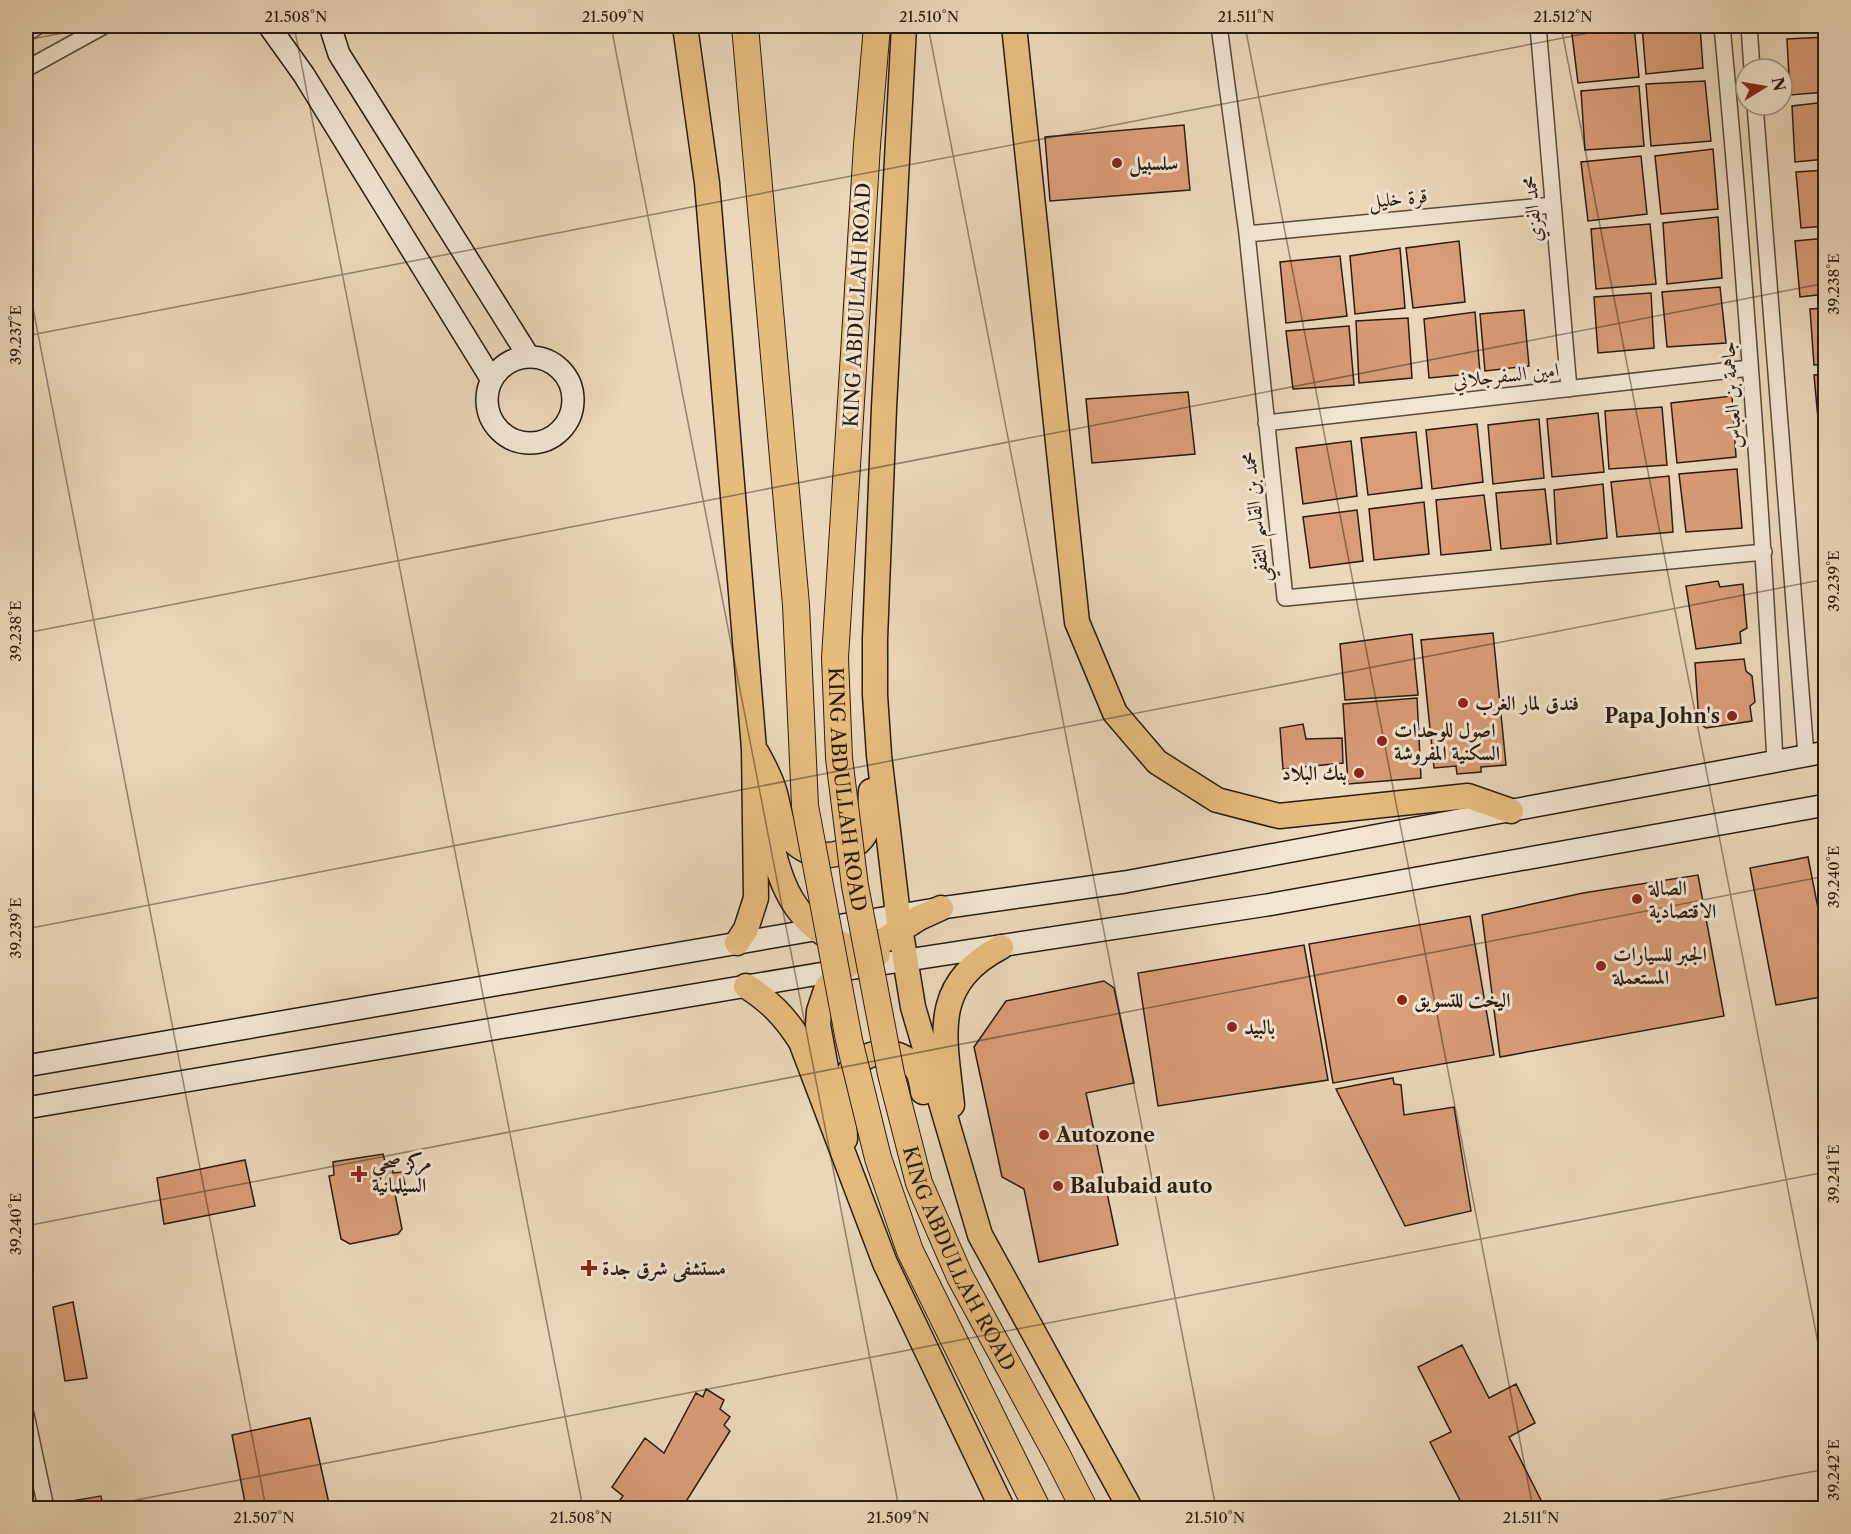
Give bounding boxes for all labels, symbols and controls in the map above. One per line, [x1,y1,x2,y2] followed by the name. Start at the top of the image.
[265,7,327,26] text: 21.508°N
[582,7,644,26] text: 21.509°N
[899,7,959,26] text: 21.510°N
[1218,7,1274,26] text: 21.511°N
[1533,7,1593,26] text: 21.512°N
[1734,57,1794,117] north arrow
[1768,75,1790,93] text: N
[1129,151,1178,177] place label: سلسبيل
[1110,156,1124,170] marker: سلسبيل
[1517,174,1551,243] street label: محمد الفزي
[839,182,875,428] street label: KING ABDULLAH ROAD
[1367,183,1429,216] street label: قرة خليل
[1824,253,1843,315] text: 39.238°E
[6,305,25,365] text: 39.237°E
[1715,340,1747,450] street label: جاهمة بن العباس
[1452,357,1561,396] street label: امين السفرجلاني
[1236,450,1282,584] street label: محمد بن القاسم الثقفي
[1824,550,1843,612] text: 39.239°E
[6,600,25,662] text: 39.238°E
[823,667,872,913] street label: KING ABDULLAH ROAD
[1475,691,1579,716] place label: فندق لمار الغرب
[1456,696,1470,710] marker: فندق لمار الغرب
[1604,704,1720,728] place label: Papa John's
[1725,709,1739,723] marker: Papa John's
[1394,718,1500,766] place label: اصول للوحدات السكنية المفروشة
[1375,734,1389,748] marker: اصول للوحدات السكنية المفروشة
[1282,761,1347,786] place label: بنك البلاد
[1352,766,1366,780] marker: بنك البلاد
[1824,846,1843,908] text: 39.240°E
[1647,876,1716,924] place label: الصالة الاقتصادية
[1630,892,1644,906] marker: الصالة الاقتصادية
[6,897,25,959] text: 39.239°E
[1611,942,1707,989] place label: الجبر للسيارات المستعملة
[1594,959,1608,973] marker: الجبر للسيارات المستعملة
[1414,988,1511,1013] place label: اليخت للتسويق
[1395,993,1409,1007] marker: اليخت للتسويق
[1244,1015,1275,1039] place label: بالبيد
[1225,1020,1239,1034] marker: بالبيد
[1055,1123,1155,1147] place label: Autozone
[1037,1128,1051,1142] marker: Autozone
[898,1144,1021,1375] street label: KING ABDULLAH ROAD
[1824,1144,1843,1204] text: 39.241°E
[372,1150,431,1197] place label: مركز صحي السيلمانية
[350,1165,368,1183] marker: مركز صحي السيلمانية
[1070,1174,1212,1198] place label: Balubaid auto
[1051,1179,1065,1193] marker: Balubaid auto
[6,1193,25,1255] text: 39.240°E
[602,1256,726,1283] place label: مستشفى شرق جدة
[580,1259,598,1277] marker: مستشفى شرق جدة
[1824,1439,1843,1501] text: 39.242°E
[233,1508,295,1527] text: 21.507°N
[550,1508,612,1527] text: 21.508°N
[867,1508,929,1527] text: 21.509°N
[1185,1508,1245,1527] text: 21.510°N
[1503,1508,1559,1527] text: 21.511°N

